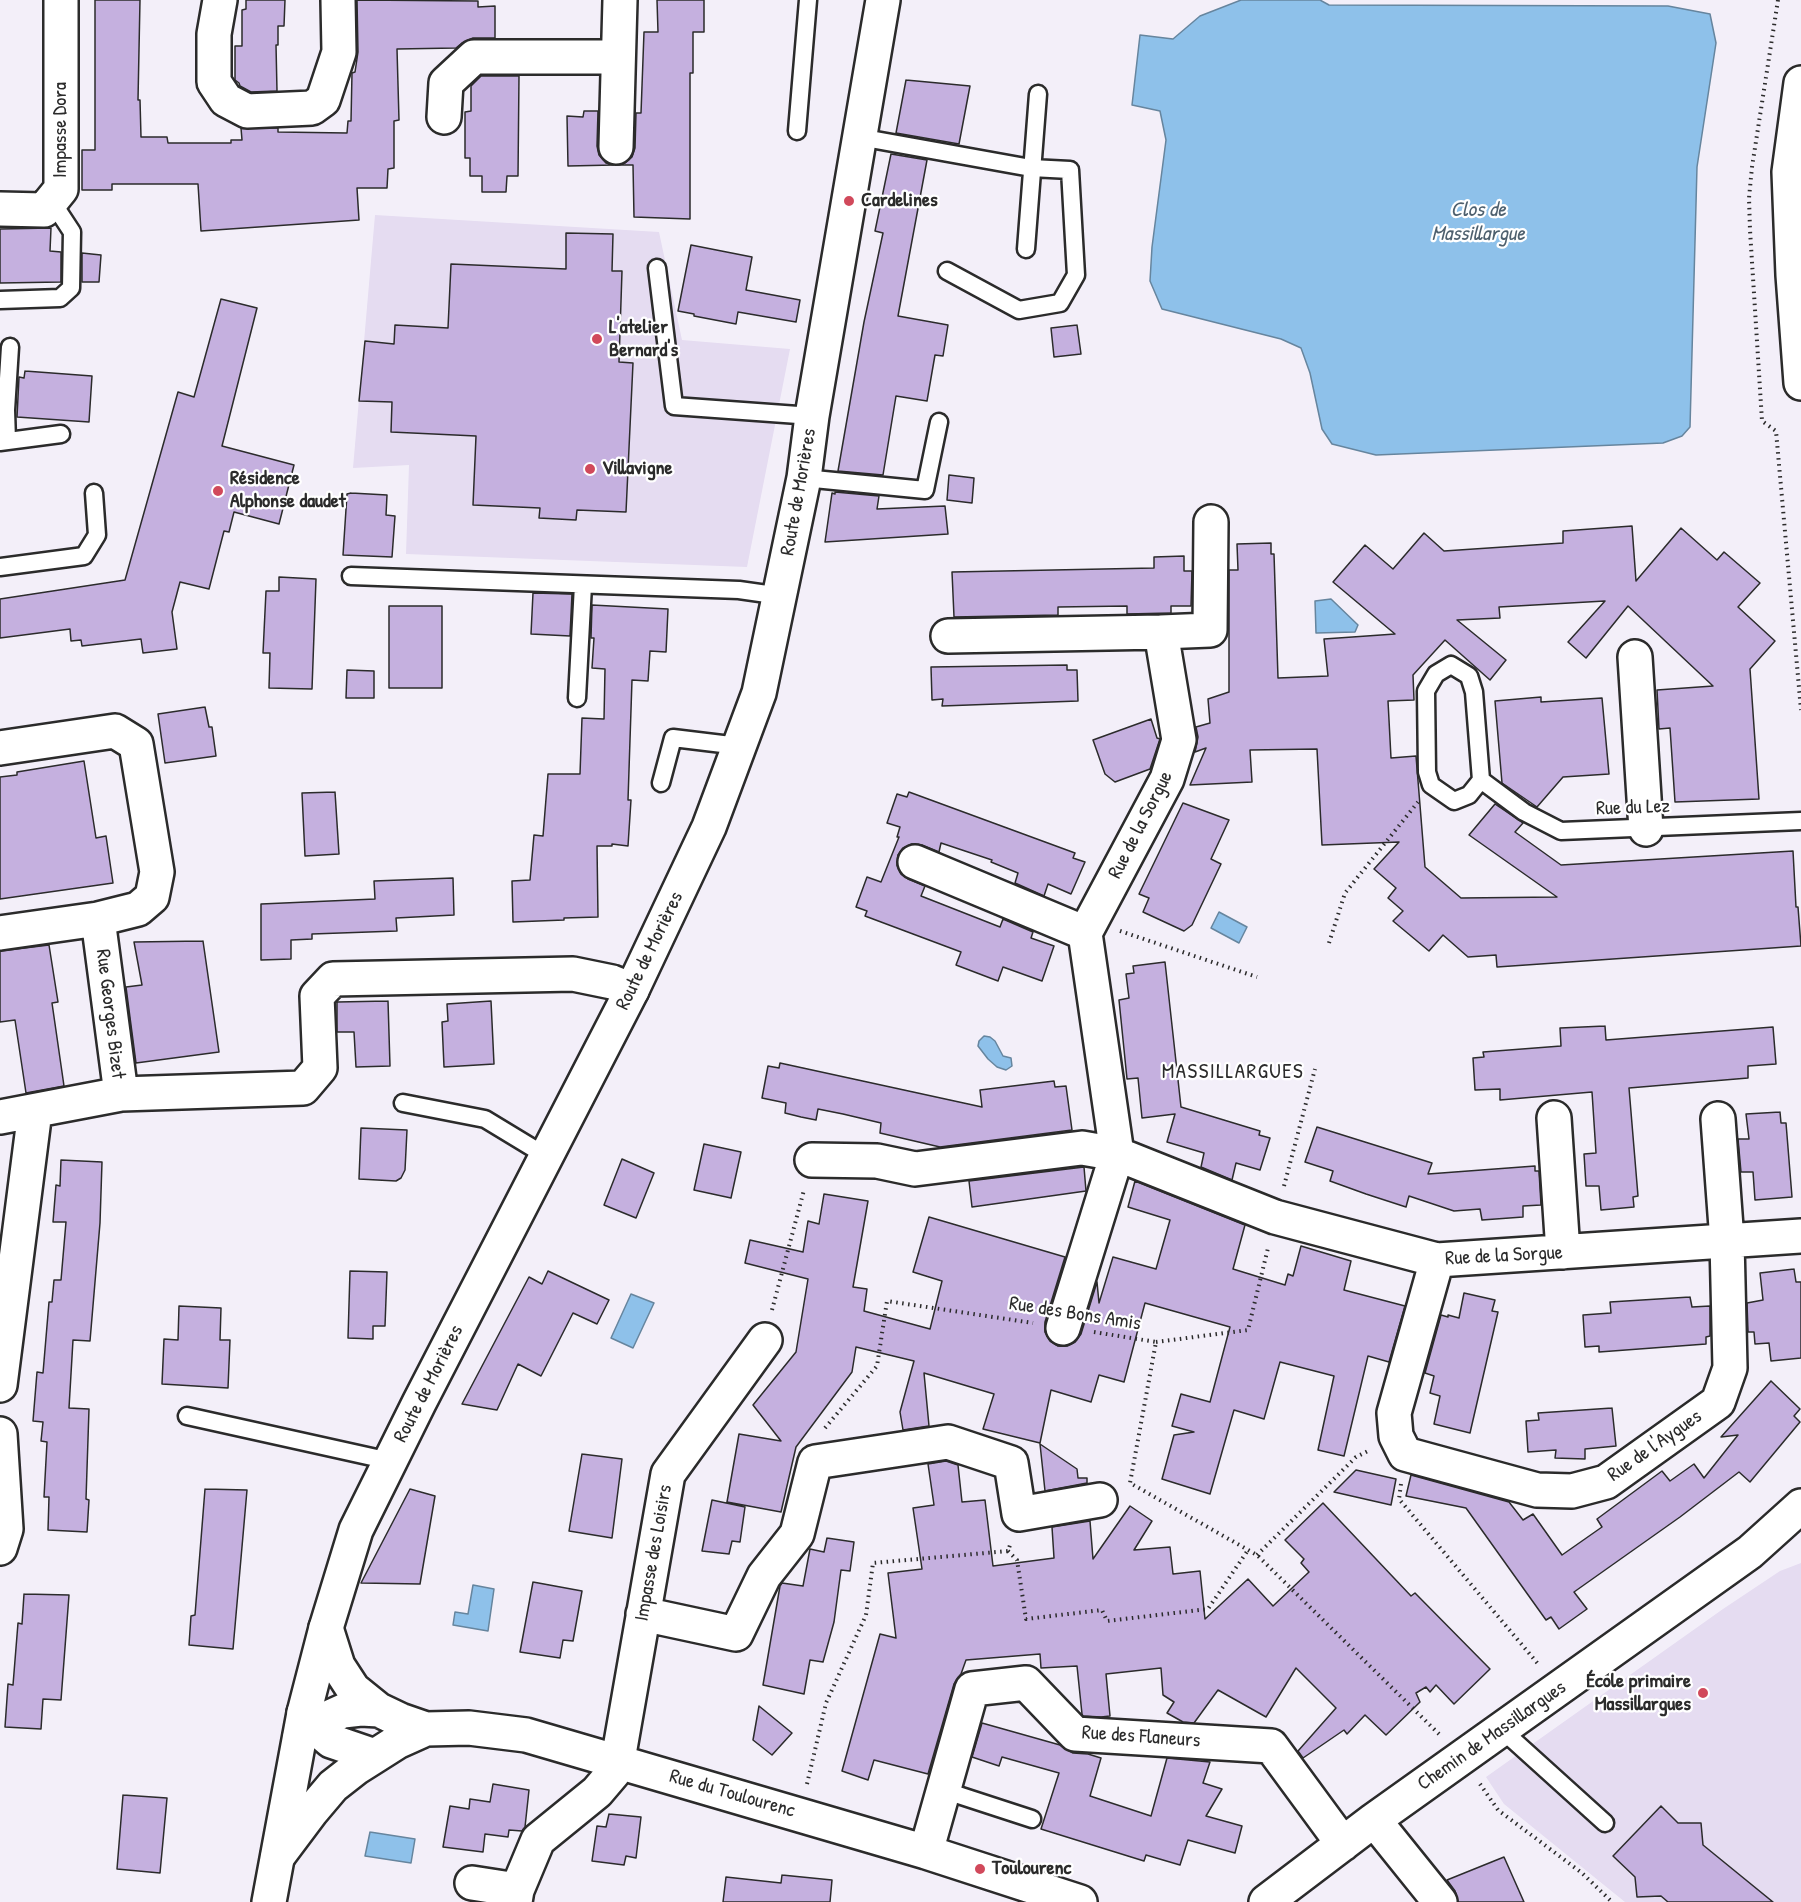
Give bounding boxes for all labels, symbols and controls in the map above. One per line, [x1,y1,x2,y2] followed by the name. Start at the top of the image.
[49,82,73,178] street label: Impasse Dora
[861,189,938,213] place label: Cardelines
[842,194,856,208] marker: Cardelines
[1431,197,1525,247] water label: Clos de Massillargue
[609,316,678,363] place label: L'atelier Bernard's
[590,332,604,346] marker: L'atelier Bernard's
[776,427,822,557] street label: Route de Morières
[602,457,673,481] place label: Villavigne
[583,462,597,476] marker: Villavigne
[230,467,346,514] place label: Résidence Alphonse daudet
[211,484,225,498] marker: Résidence Alphonse daudet
[1104,767,1178,883] street label: Rue de la Sorgue
[1596,795,1670,821] street label: Rue du Lez
[611,888,689,1014] street label: Route de Morières
[90,948,130,1080] street label: Rue Georges Bizet
[1162,1059,1304,1085] district label: MASSILLARGUES
[1445,1241,1563,1271] street label: Rue de la Sorgue
[1008,1292,1142,1336] street label: Rue des Bons Amis
[389,1321,469,1447] street label: Route de Morières
[1603,1405,1707,1487] street label: Rue de l'Aygues
[630,1483,678,1623] street label: Impasse des Loisirs
[1586,1670,1691,1717] place label: École primaire Massillargues
[1413,1676,1571,1796] street label: Chemin de Massillargues
[1696,1686,1710,1700] marker: École primaire Massillargues
[1081,1721,1201,1753] street label: Rue des Flaneurs
[667,1765,797,1823] street label: Rue du Toulourenc
[992,1857,1071,1881] place label: Toulourenc
[973,1862,987,1876] marker: Toulourenc

